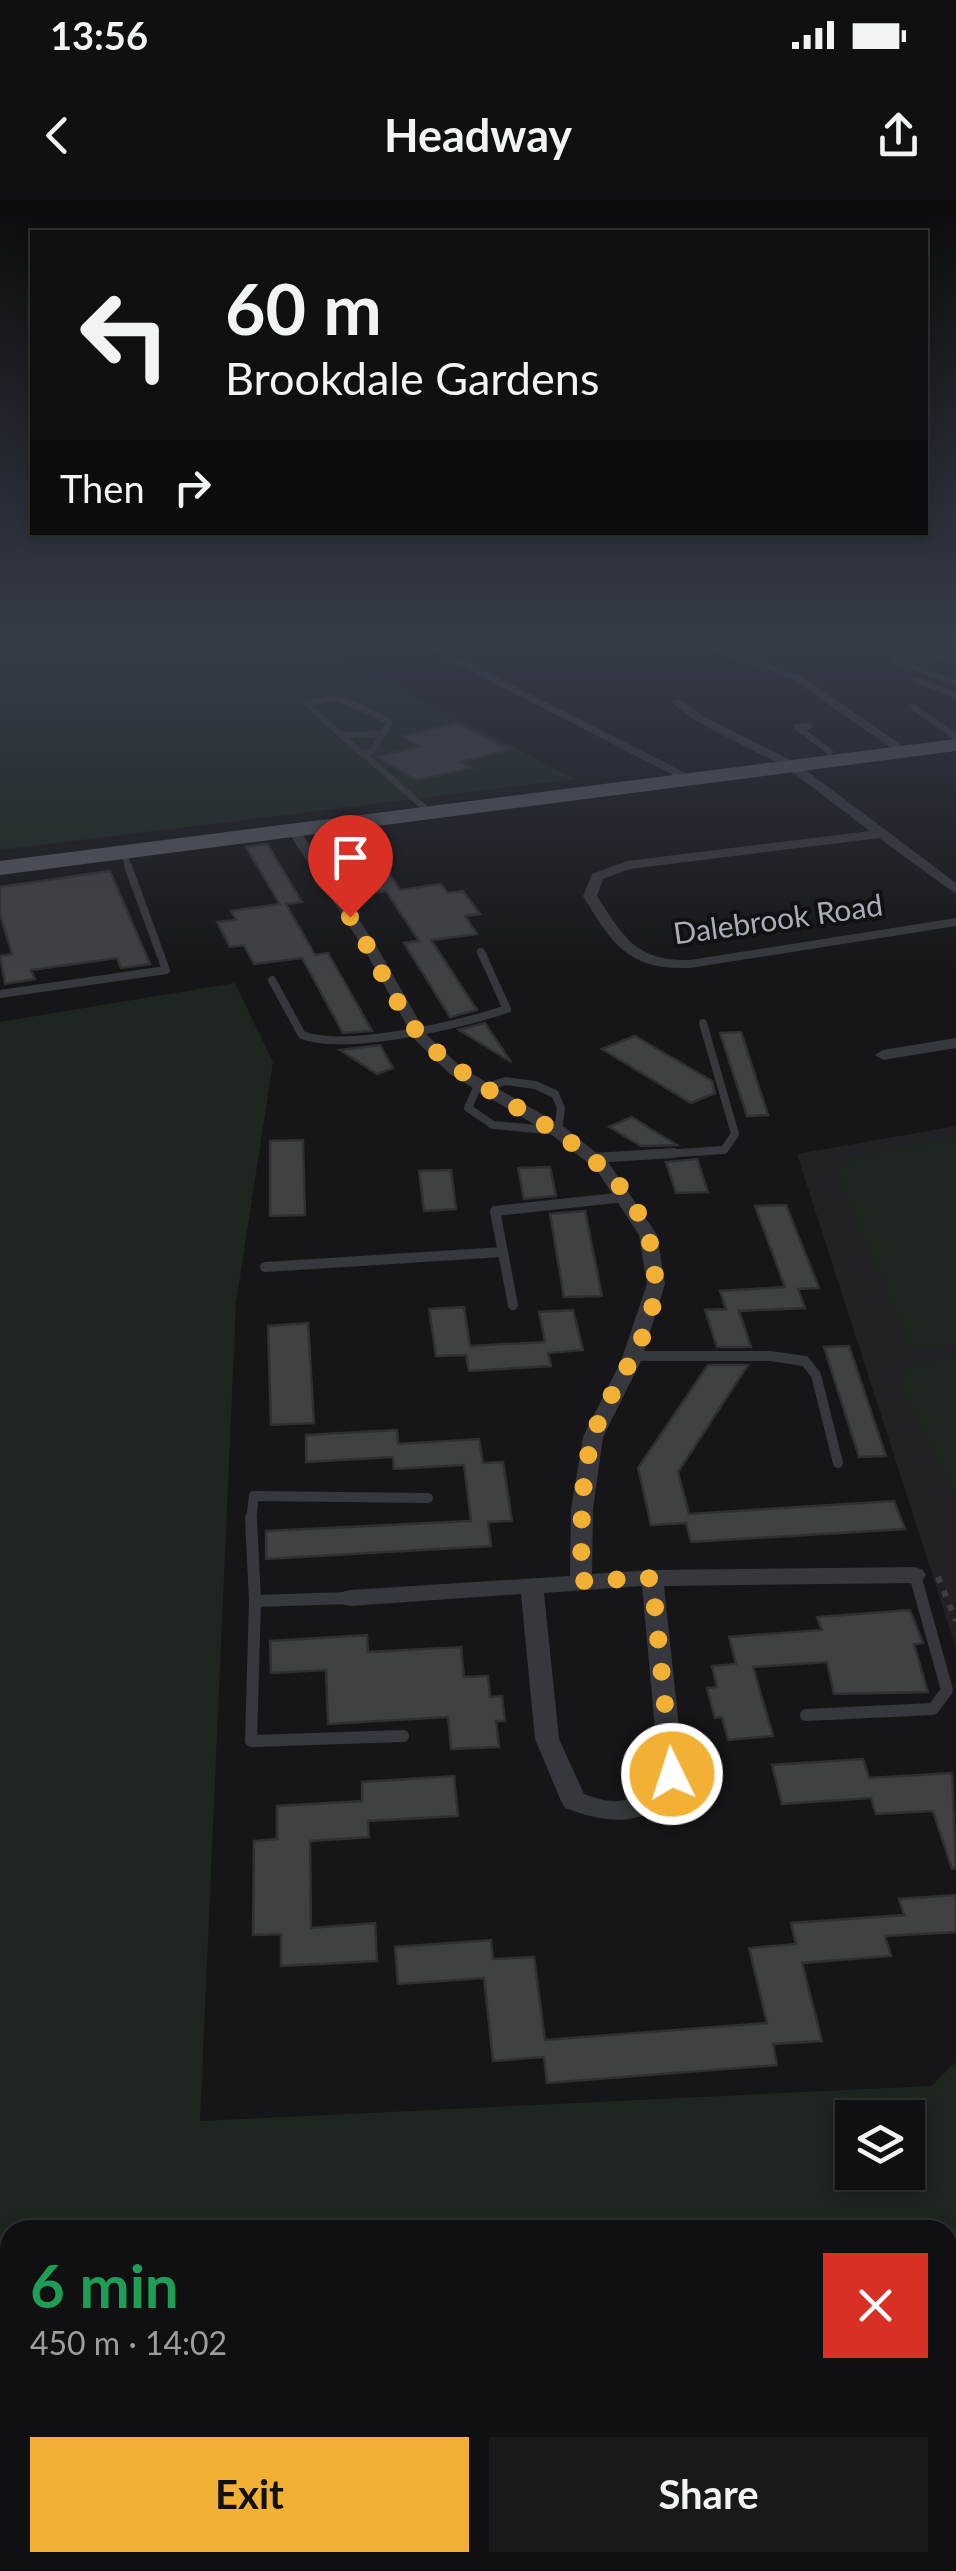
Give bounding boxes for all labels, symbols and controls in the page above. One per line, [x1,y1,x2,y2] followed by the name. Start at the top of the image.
[50,12,148,58] text: 13:56
[30,108,85,163] icon: back
[384,108,572,162] text: Headway
[871,108,926,163] icon: share
[225,266,382,350] text: 60 m
[60,270,190,400] icon: left
[225,351,599,405] text: Brookdale Gardens
[165,460,220,515] icon: right
[60,465,145,511] text: Then
[308,815,393,918] pin
[323,830,378,885] icon: arrive
[671,886,885,951] street label: Dalebrook Road
[620,1722,724,1826] position arrow
[835,2100,925,2190] map controls
[835,2100,925,2190] button: layers
[30,2249,179,2321] text: 6 min
[823,2253,928,2358] button: close
[30,2323,227,2362] text: 450 m · 14:02
[30,2437,469,2552] button: Exit
[489,2437,928,2552] button: Share

